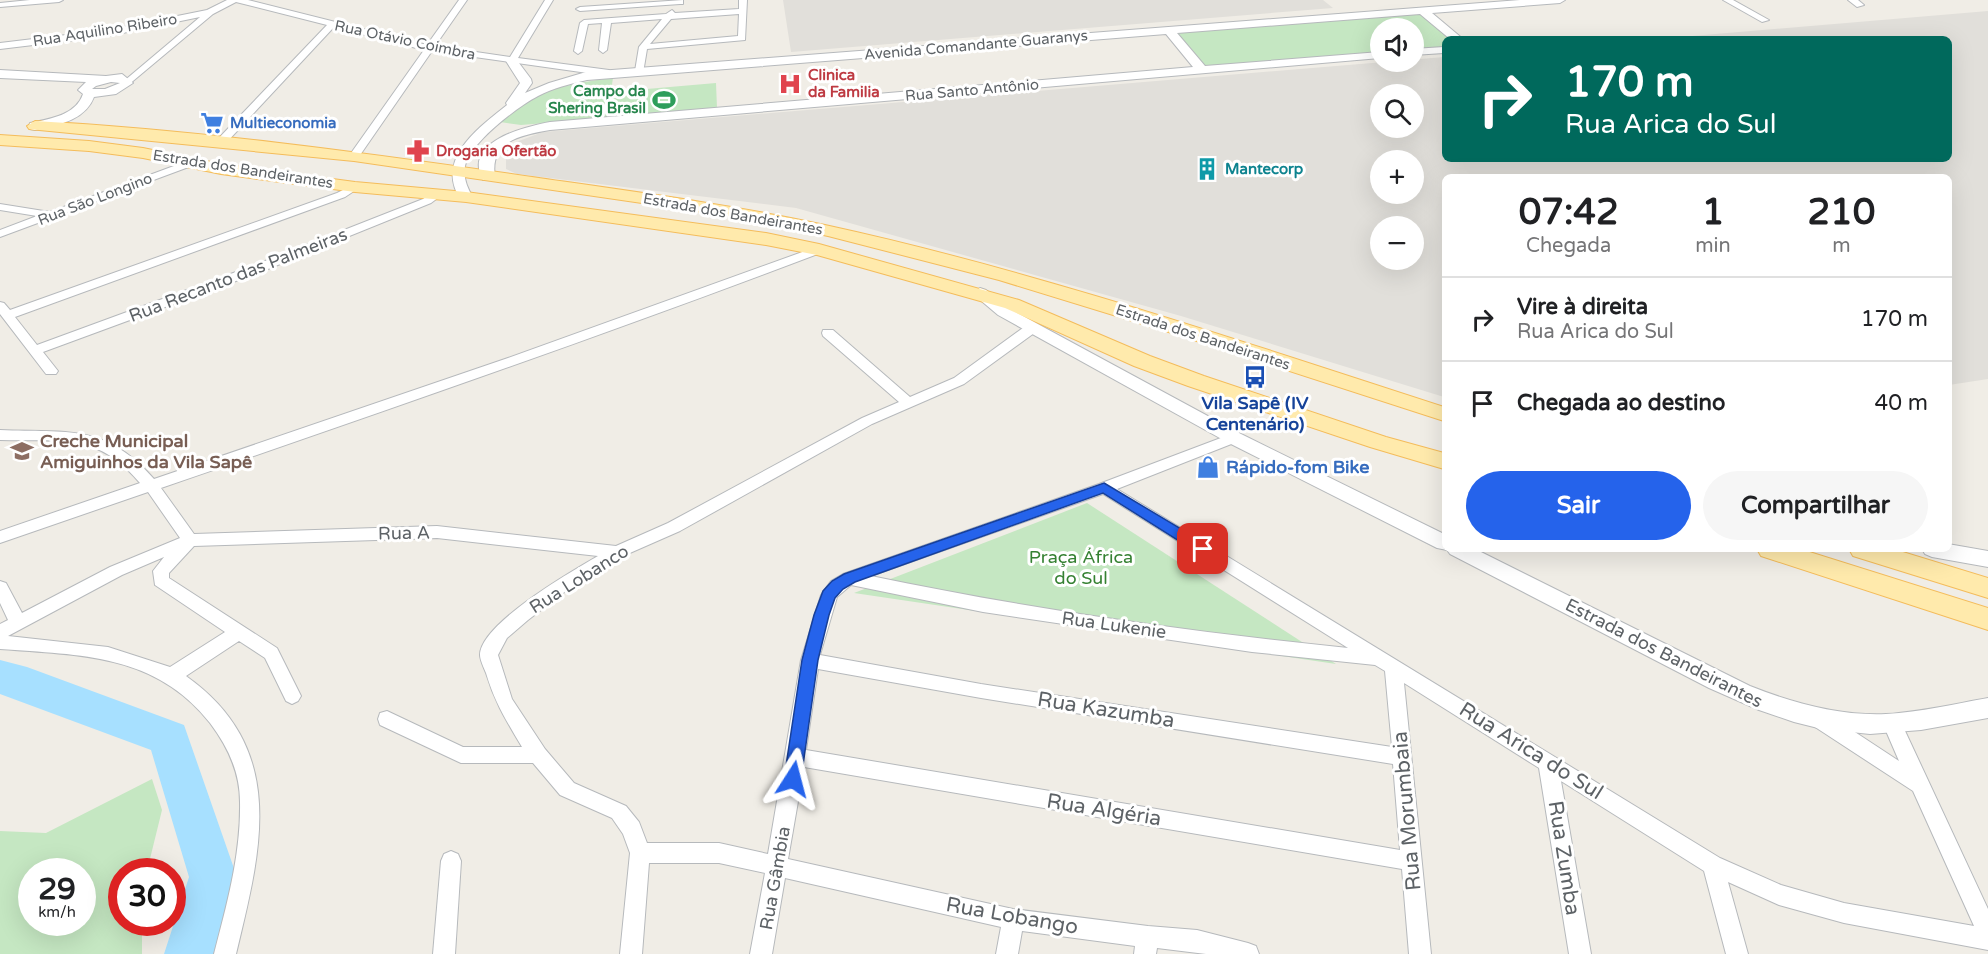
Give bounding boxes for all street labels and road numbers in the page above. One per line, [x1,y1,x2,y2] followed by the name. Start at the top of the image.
[32,10,178,50] street label: Rua Aquilino Ribeiro
[333,16,477,64] street label: Rua Otávio Coimbra
[863,26,1089,64] street label: Avenida Comandante Guaranys
[904,75,1040,105] street label: Rua Santo Antônio
[152,146,334,192] street label: Estrada dos Bandeirantes
[35,169,155,229] street label: Rua São Longino
[642,189,824,239] street label: Estrada dos Bandeirantes
[126,223,350,327] street label: Rua Recanto das Palmeiras
[1114,300,1292,374] street label: Estrada dos Bandeirantes
[378,522,430,544] street label: Rua A
[525,540,633,618] street label: Rua Lobanco
[1562,594,1766,712] street label: Estrada dos Bandeirantes
[1060,607,1168,643] street label: Rua Lukenie
[1036,687,1176,733] street label: Rua Kazumba
[1455,697,1607,805] street label: Rua Arica do Sul
[1388,730,1426,892] street label: Rua Morumbaia
[1045,789,1163,831] street label: Rua Algéria
[1543,799,1585,917] street label: Rua Zumba
[755,824,795,932] street label: Rua Gâmbia
[944,892,1080,940] street label: Rua Lobango

